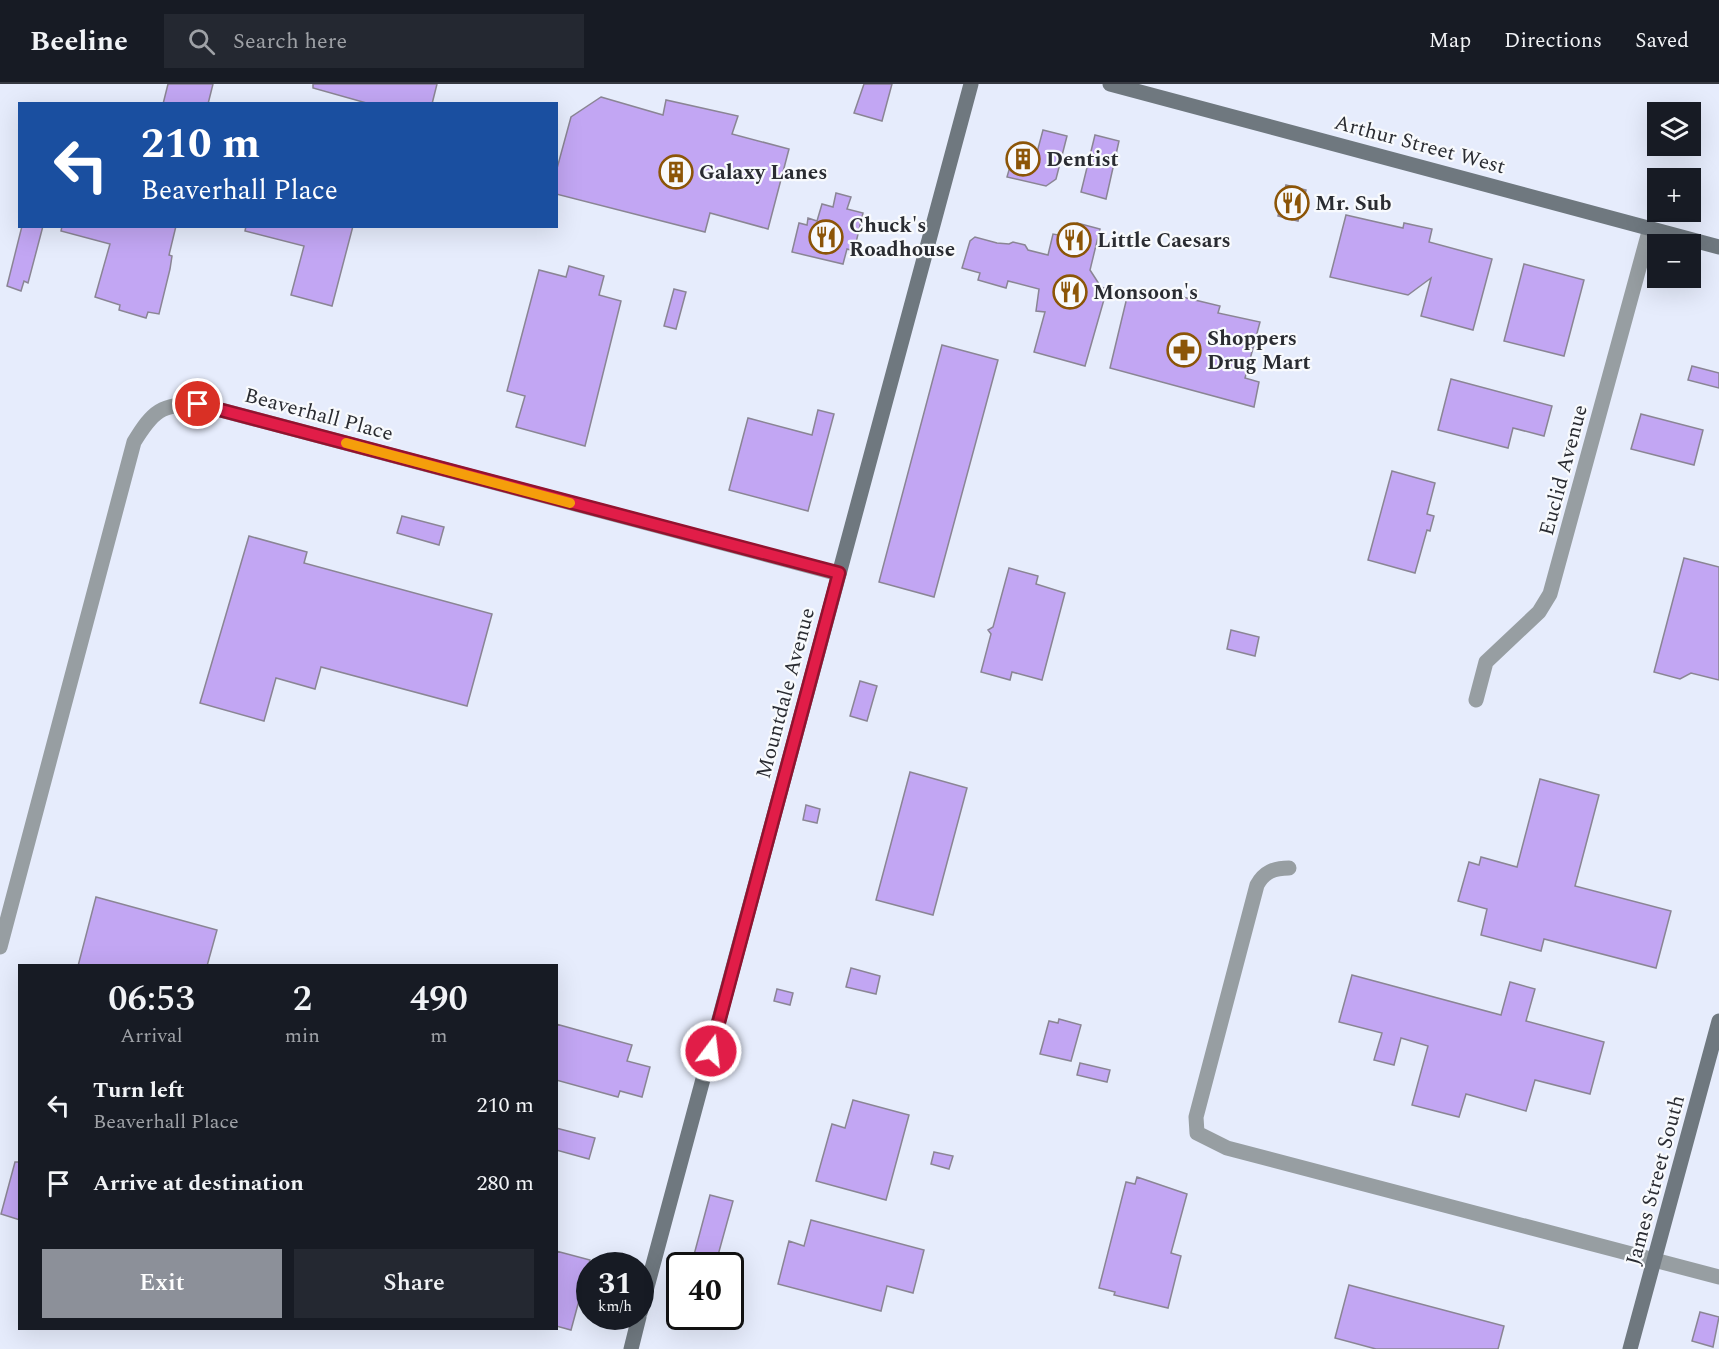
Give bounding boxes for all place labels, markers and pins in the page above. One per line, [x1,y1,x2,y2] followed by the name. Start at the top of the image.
[1005,141,1041,177] building icon: Dentist
[1046,144,1119,176] place label: Dentist
[658,154,694,190] building icon: Galaxy Lanes
[699,157,827,189] place label: Galaxy Lanes
[1274,185,1310,221] restaurant icon: Mr. Sub
[1315,188,1391,220] place label: Mr. Sub
[849,210,955,266] place label: Chuck's Roadhouse
[808,219,844,255] restaurant icon: Chuck's Roadhouse
[1056,222,1092,258] restaurant icon: Little Caesars
[1097,225,1231,257] place label: Little Caesars
[1052,274,1088,310] restaurant icon: Monsoon's
[1093,277,1198,309] place label: Monsoon's
[1207,323,1311,379] place label: Shoppers Drug Mart
[1166,332,1202,368] pharmacy icon: Shoppers Drug Mart
[172,378,223,429] pin

